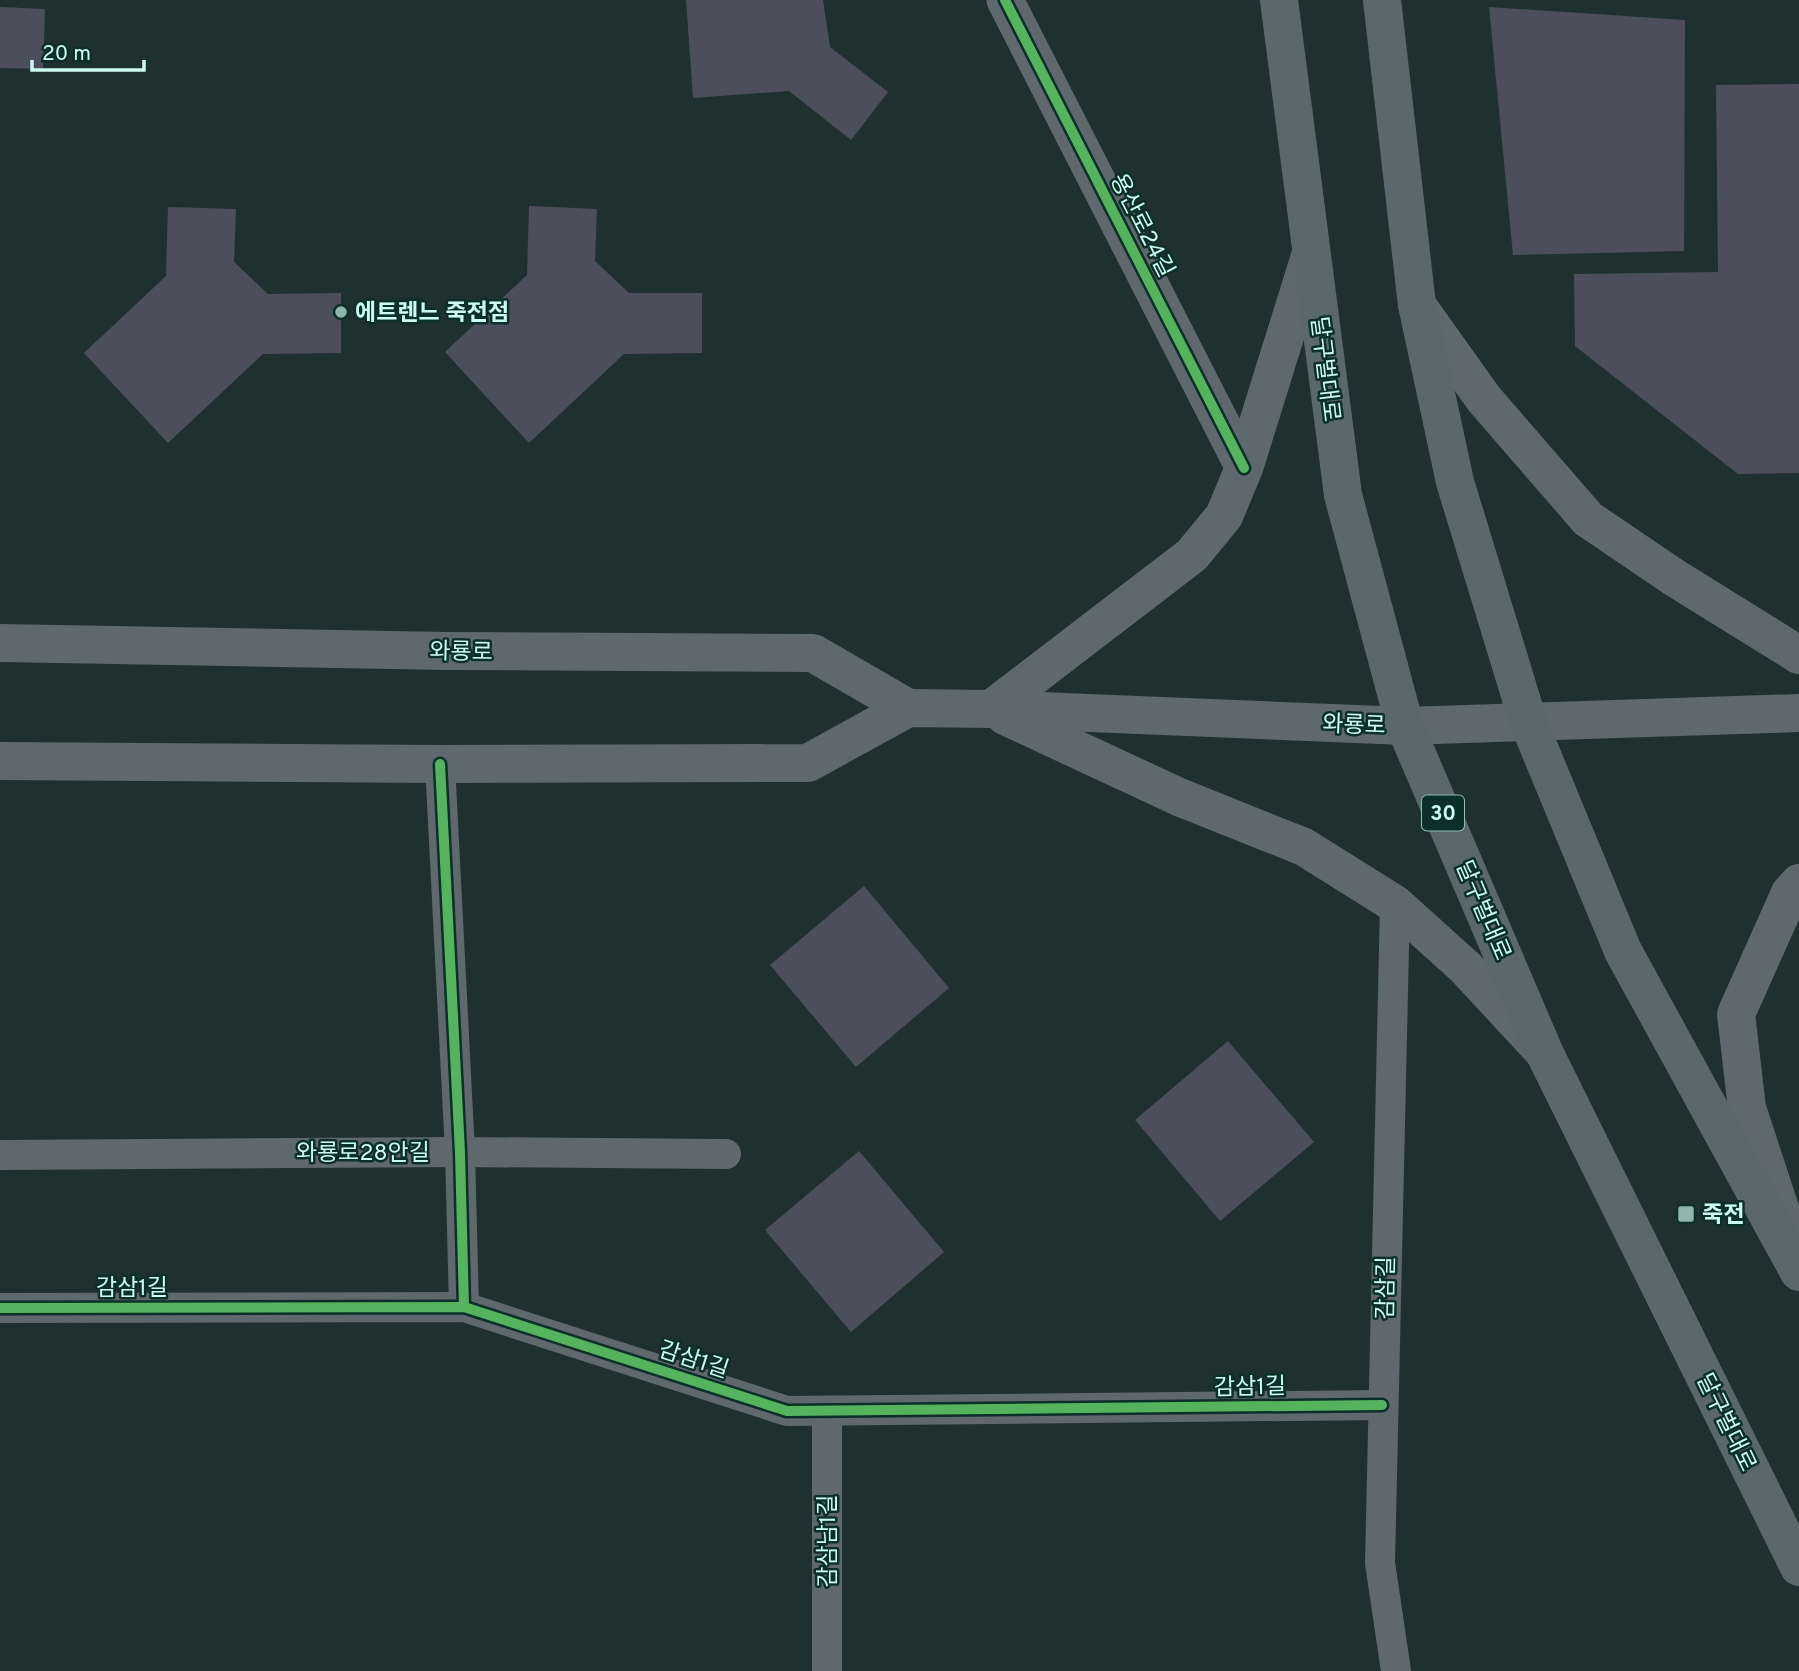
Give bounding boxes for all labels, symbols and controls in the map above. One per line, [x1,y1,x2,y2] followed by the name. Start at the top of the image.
[32,28,144,72] scale bar
[42,41,91,68] text: 20 m
[1102,169,1179,283] street label: 용산로24길
[355,300,509,329] place label: 에트렌느 죽전점
[333,304,349,320] marker: 에트렌느 죽전점
[1303,315,1344,424] street label: 달구벌대로
[429,638,493,669] street label: 와룡로
[1322,711,1386,742] street label: 와룡로
[1422,796,1464,830] road number: 30
[1448,857,1516,965] street label: 달구벌대로
[296,1140,430,1169] street label: 와룡로28안길
[1702,1202,1744,1231] place label: 죽전
[1676,1204,1696,1224] marker: 죽전
[1372,1256,1403,1320] street label: 감삼길
[96,1275,168,1304] street label: 감삼1길
[654,1336,732,1386] street label: 감삼1길
[1689,1369,1761,1477] street label: 달구벌대로
[1214,1373,1286,1404] street label: 감삼1길
[815,1494,844,1588] street label: 감삼남1길

